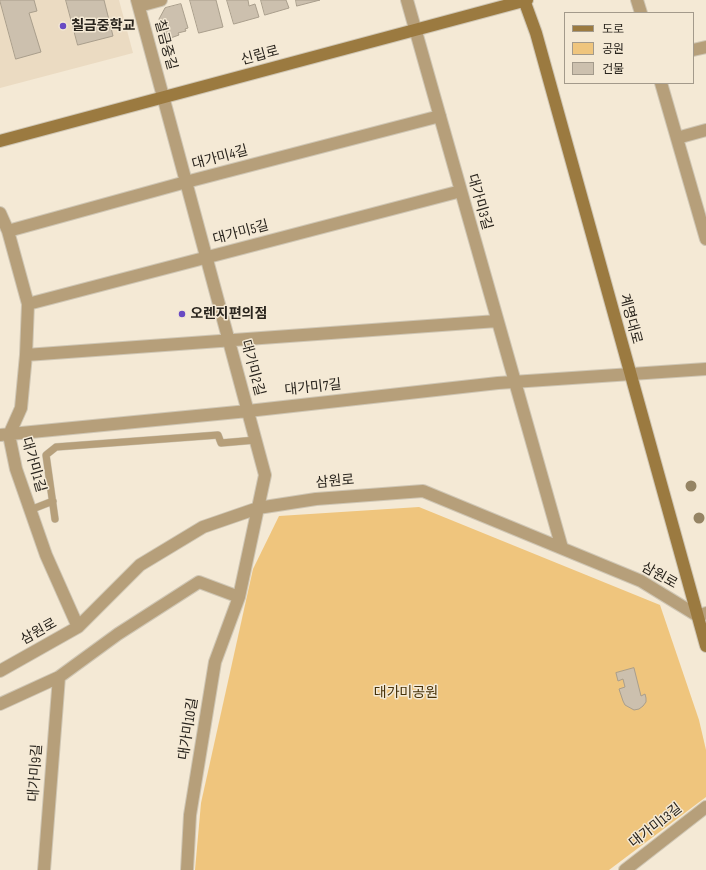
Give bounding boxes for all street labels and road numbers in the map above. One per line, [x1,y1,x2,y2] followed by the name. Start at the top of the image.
[150,18,180,72] street label: 칠금중길
[239,43,281,69] street label: 신립로
[190,142,250,174] street label: 대가미4길
[463,172,495,232] street label: 대가미3길
[211,217,271,249] street label: 대가미5길
[615,292,645,346] street label: 계명대로
[236,338,268,398] street label: 대가미2길
[284,377,342,399] street label: 대가미7길
[17,436,49,494] street label: 대가미1길
[315,472,355,492] street label: 삼원로
[638,559,680,593] street label: 삼원로
[18,615,60,649] street label: 삼원로
[176,697,202,761] street label: 대가미10길
[26,744,46,802] street label: 대가미9길
[626,800,686,852] street label: 대가미13길

